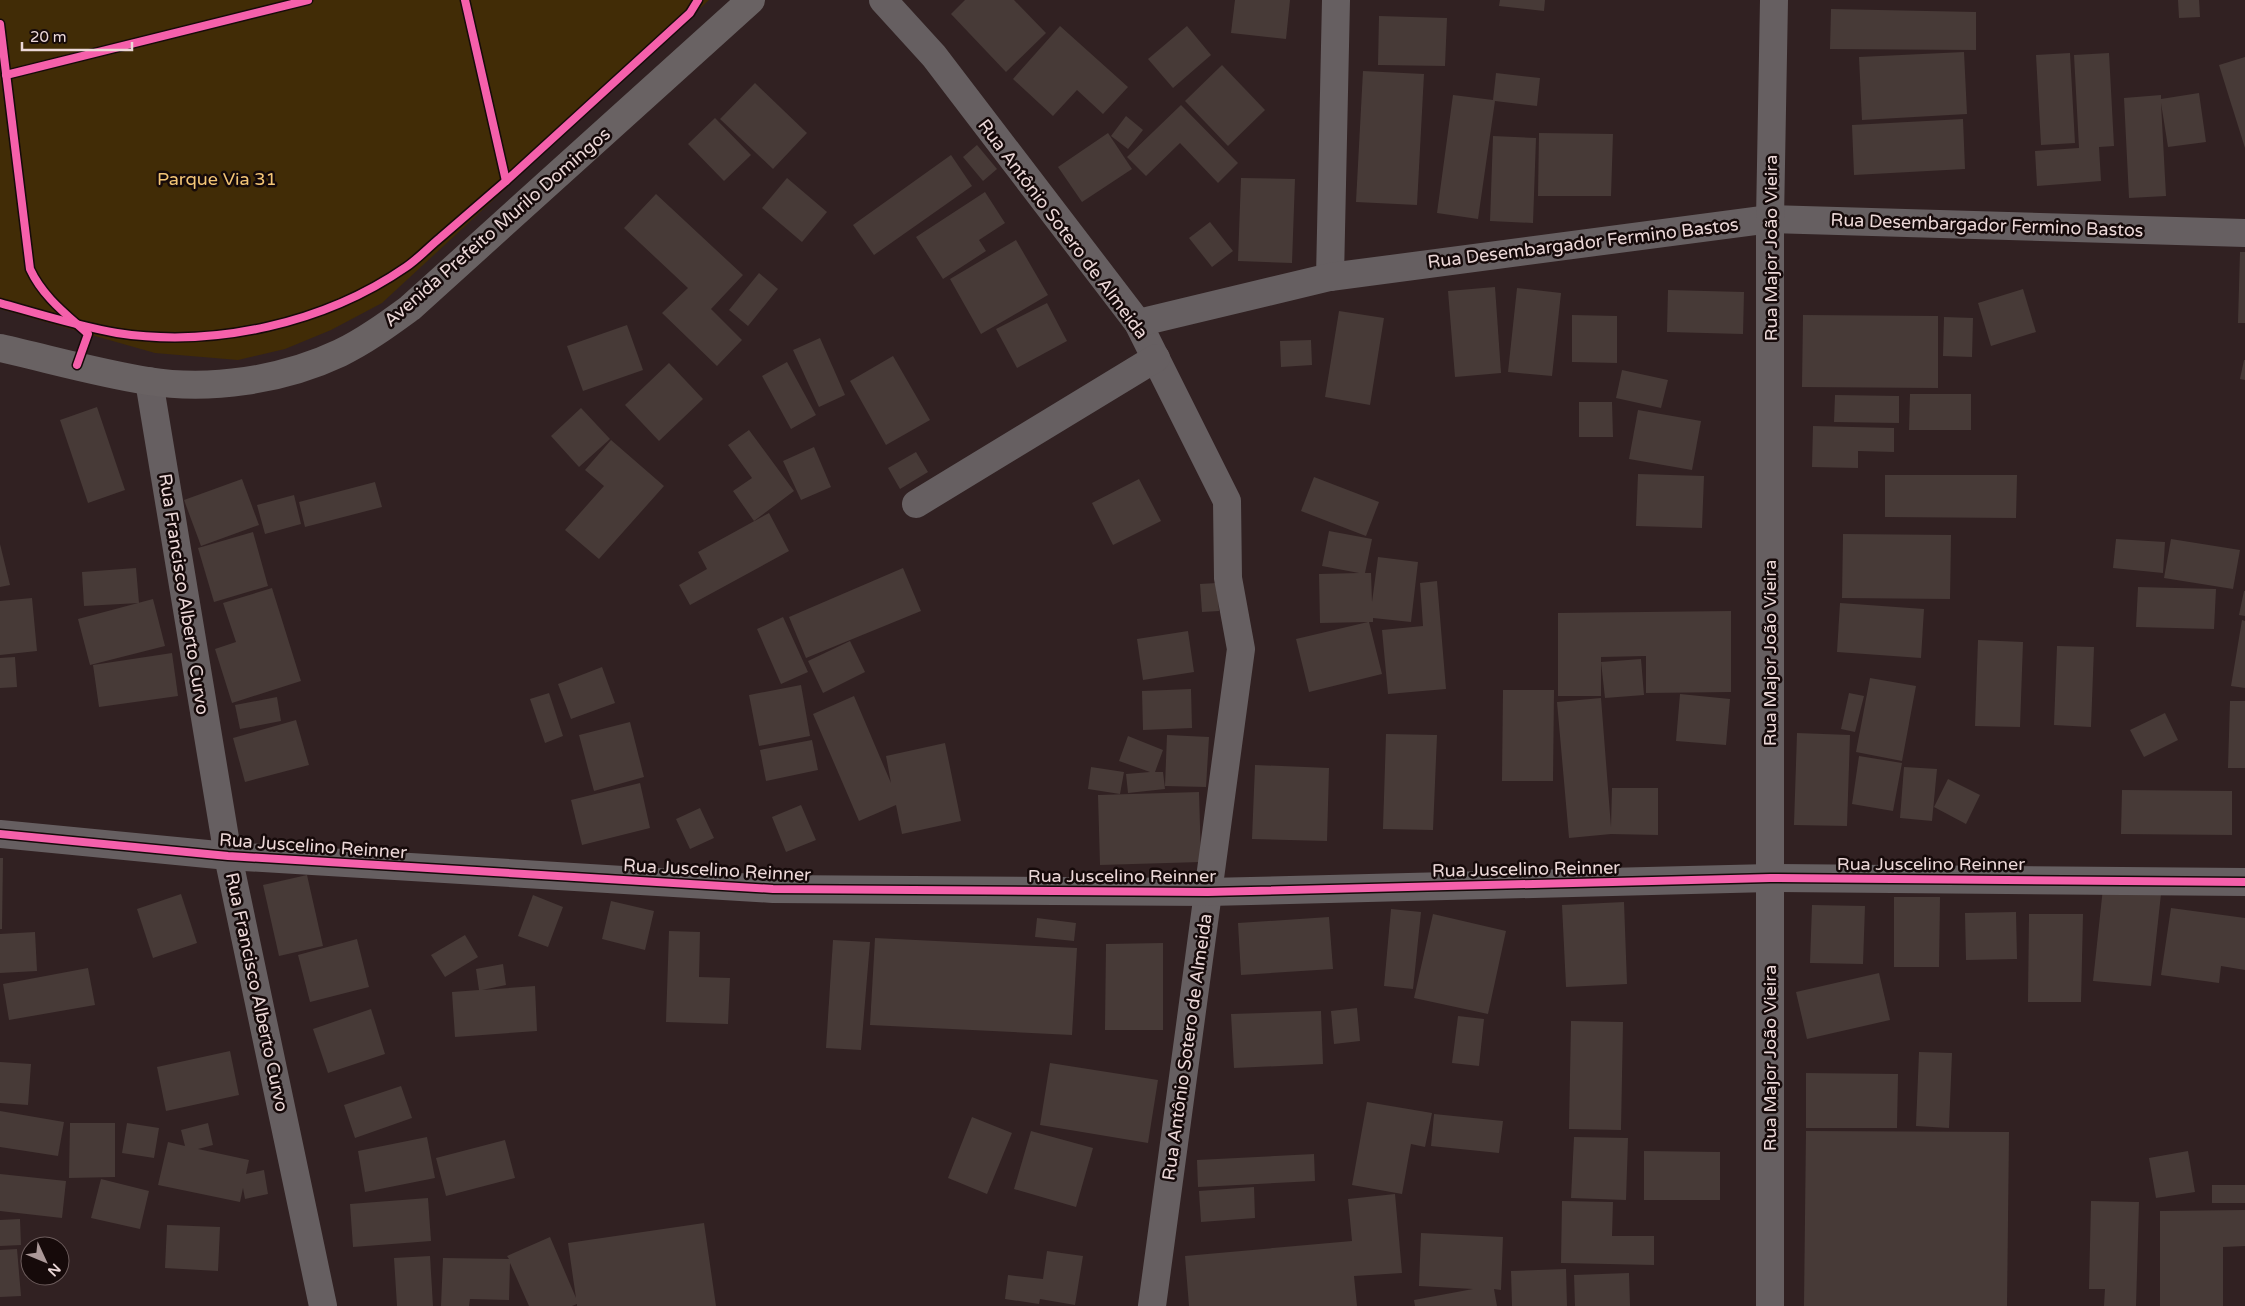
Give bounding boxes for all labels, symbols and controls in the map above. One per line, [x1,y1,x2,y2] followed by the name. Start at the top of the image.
[22,20,132,52] scale bar
[30,28,67,46] text: 20 m
[973,115,1153,343] street label: Rua Antônio Sotero de Almeida
[379,123,615,331] street label: Avenida Prefeito Murilo Domingos
[1760,155,1782,341] street label: Rua Major João Vieira
[157,168,277,190] park label: Parque Via 31
[1830,209,2144,241] street label: Rua Desembargador Fermino Bastos
[1426,213,1740,273] street label: Rua Desembargador Fermino Bastos
[154,472,214,716] street label: Rua Francisco Alberto Curvo
[1759,560,1781,746] street label: Rua Major João Vieira
[218,828,408,864] street label: Rua Juscelino Reinner
[1837,853,2025,875] street label: Rua Juscelino Reinner
[622,854,812,886] street label: Rua Juscelino Reinner
[1432,856,1620,882] street label: Rua Juscelino Reinner
[1028,865,1216,887] street label: Rua Juscelino Reinner
[221,870,293,1114] street label: Rua Francisco Alberto Curvo
[1157,912,1217,1182] street label: Rua Antônio Sotero de Almeida
[1759,965,1781,1151] street label: Rua Major João Vieira
[20,1236,70,1286] north arrow
[44,1260,64,1280] text: N

